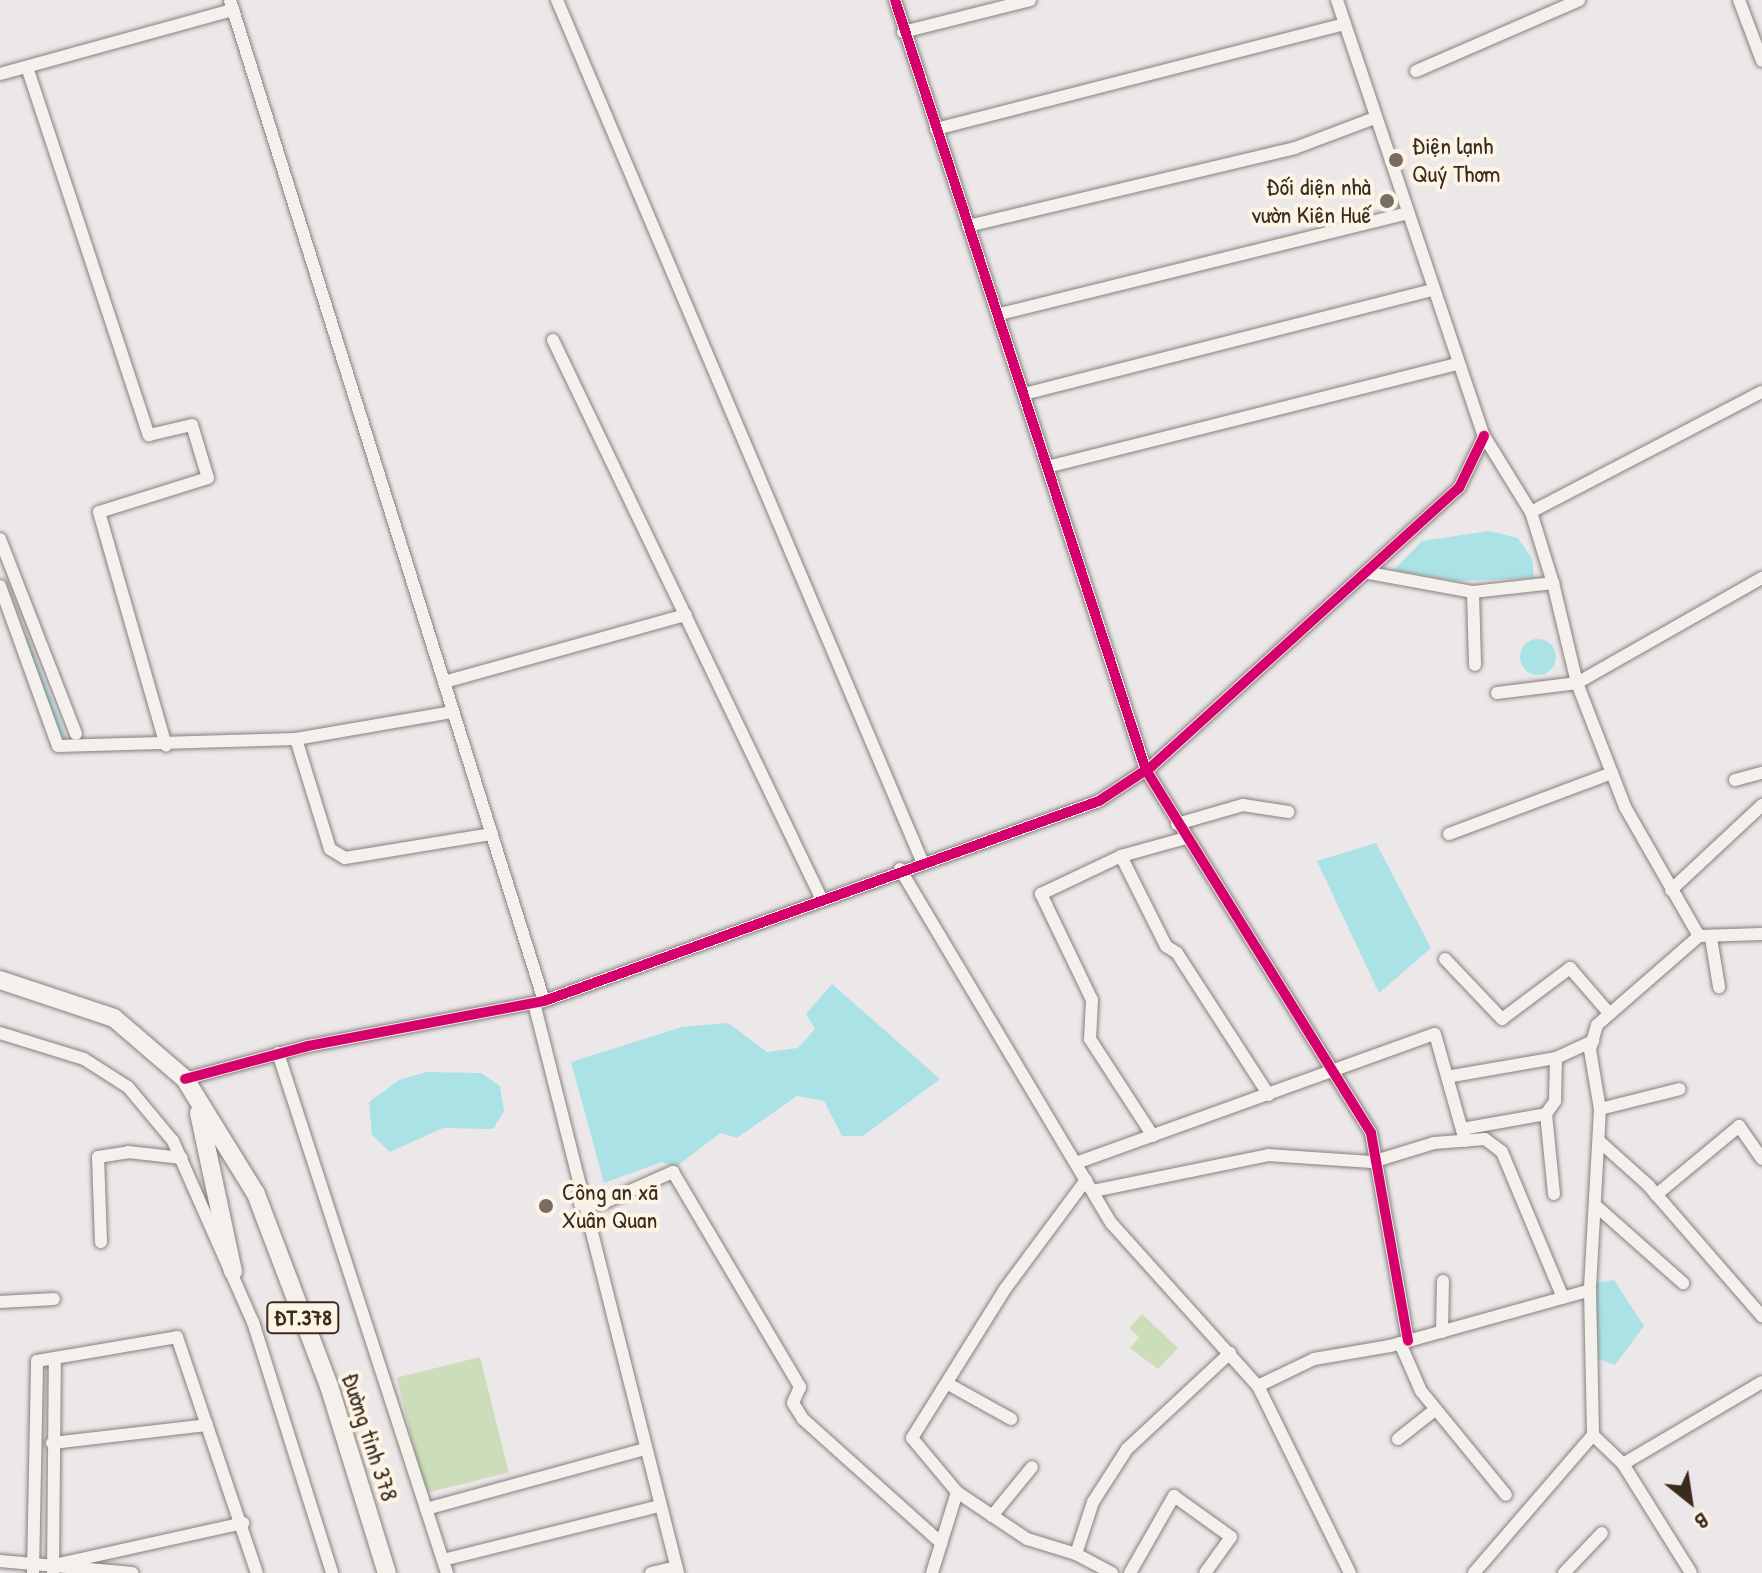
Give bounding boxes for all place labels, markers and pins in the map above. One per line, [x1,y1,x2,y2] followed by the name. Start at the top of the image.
[1412,132,1500,188] place label: Điện lạnh Quý Thơm
[1387,151,1405,169] marker: Điện lạnh Quý Thơm
[1252,173,1371,229] place label: Đối diện nhà vườn Kiên Huế
[1378,192,1396,210] marker: Đối diện nhà vườn Kiên Huế
[562,1178,658,1234] place label: Công an xã Xuân Quan
[537,1197,555,1215] marker: Công an xã Xuân Quan

